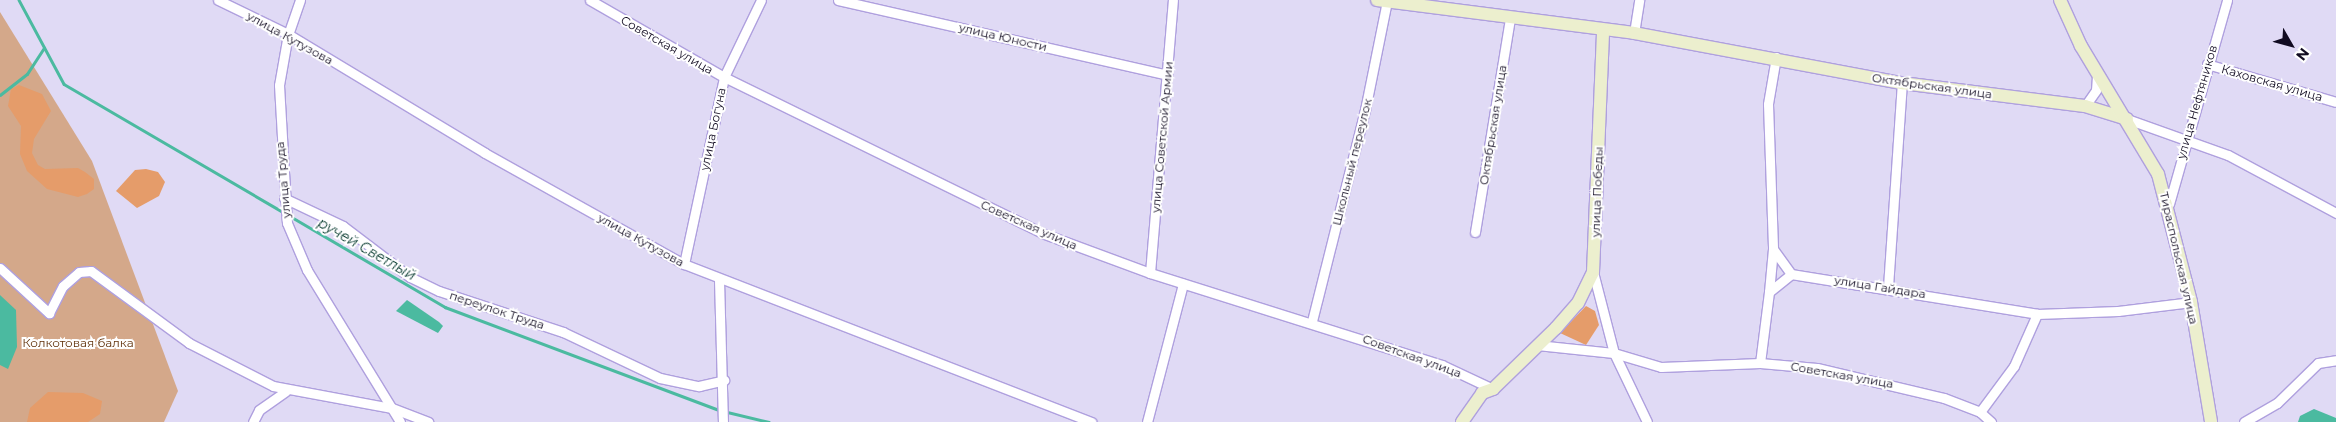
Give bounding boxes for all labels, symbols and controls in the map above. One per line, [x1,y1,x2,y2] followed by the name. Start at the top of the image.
[244,8,336,68] street label: улица Кутузова
[618,13,716,77] street label: Советская улица
[958,20,1048,54] street label: улица Юности
[2266,20,2316,70] north arrow
[2174,43,2220,161] street label: улица Нефтяников
[2292,44,2313,64] text: N
[1148,61,1176,213] street label: улица Советской Армии
[2220,62,2324,104] street label: Каховская улица
[1476,64,1510,186] street label: Октябрьская улица
[1871,70,1993,102] street label: Октябрьская улица
[697,86,729,172] street label: улица Богуна
[1329,97,1375,227] street label: Школьный переулок
[272,141,294,219] street label: улица Труда
[1588,146,1606,238] street label: улица Победы
[2157,190,2201,326] street label: Тираспольская улица
[978,197,1080,253] street label: Советская улица
[595,210,687,270] street label: улица Кутузова
[315,214,419,284] water label: ручей Светлый
[1833,273,1927,301] street label: улица Гайдара
[448,288,546,332] street label: переулок Труда
[1361,331,1463,381] street label: Советская улица
[22,336,134,350] park label: Колкотовая балка
[1789,359,1895,391] street label: Советская улица

